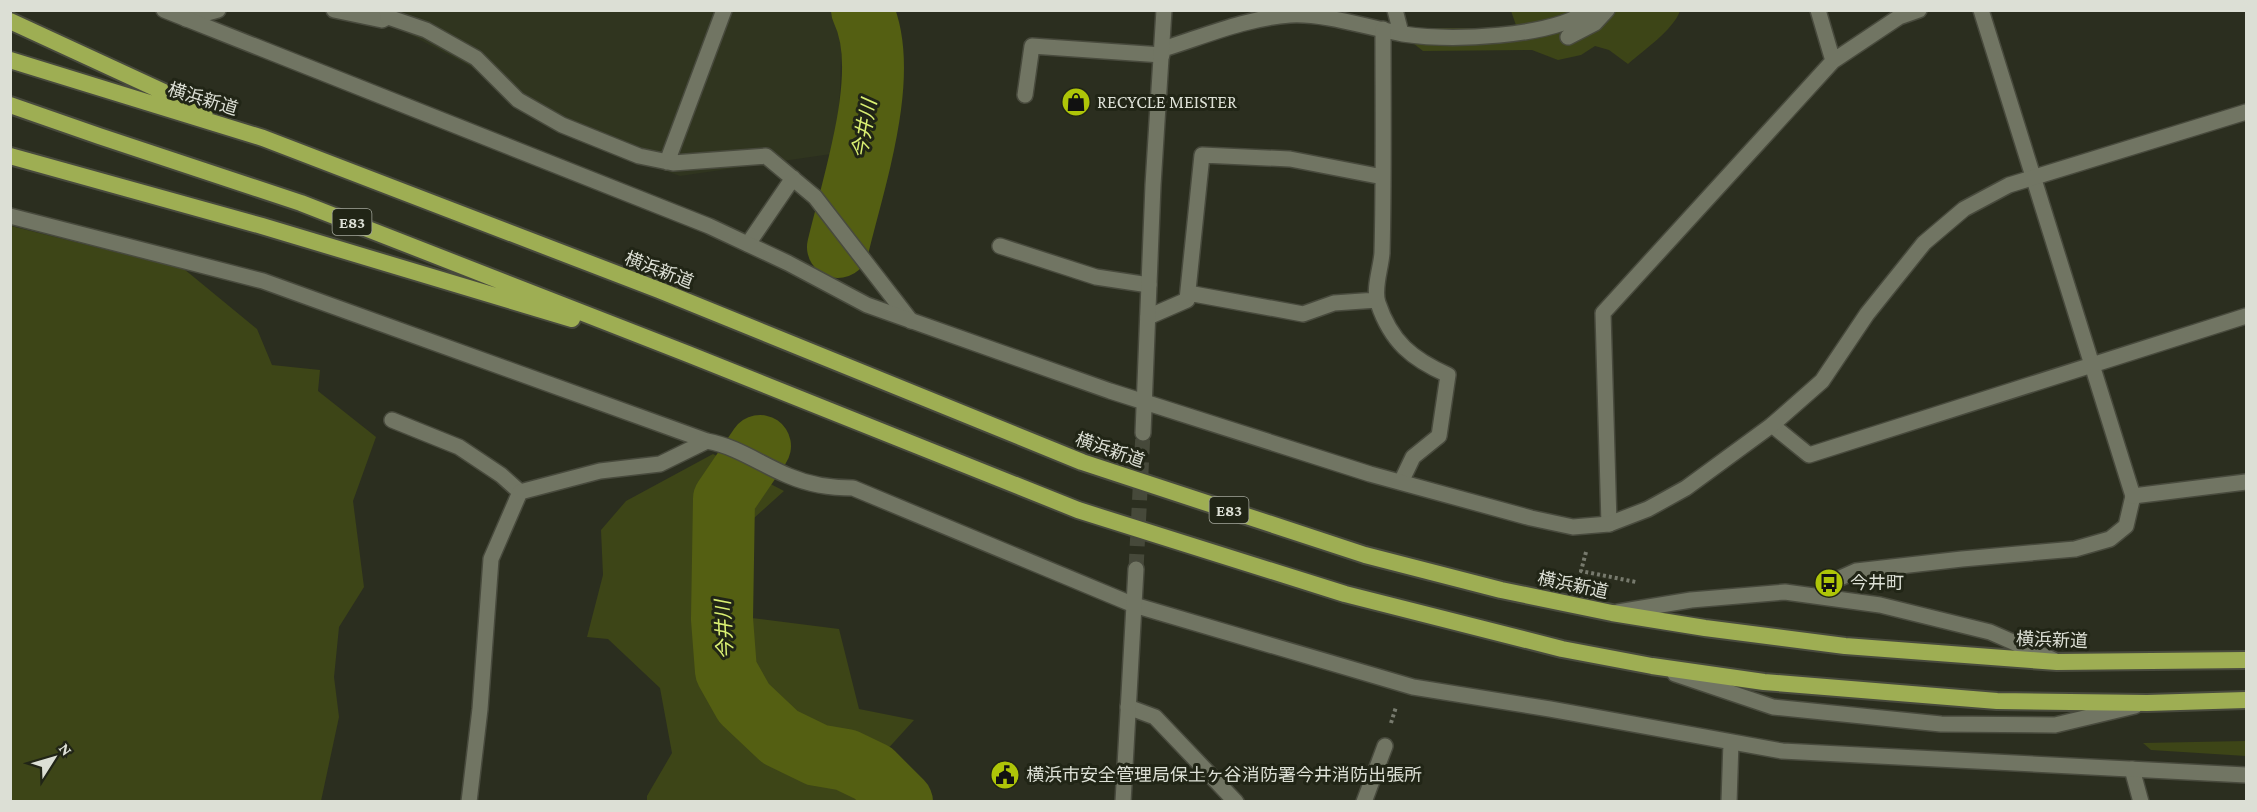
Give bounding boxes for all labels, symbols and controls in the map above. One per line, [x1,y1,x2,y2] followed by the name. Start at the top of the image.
[166,79,240,119] street label: 横浜新道
[1060,86,1092,118] shop icon: RECYCLE MEISTER
[1097,92,1238,112] place label: RECYCLE MEISTER
[848,96,880,160] water label: 今井川
[332,209,372,235] road number: E83
[622,248,696,292] street label: 横浜新道
[1073,429,1147,471] street label: 横浜新道
[1210,497,1248,523] road number: E83
[1813,567,1845,599] bus stop icon: 今井町
[1536,568,1610,602] street label: 横浜新道
[1850,573,1904,593] place label: 今井町
[711,597,737,661] water label: 今井川
[2016,629,2088,651] street label: 横浜新道
[24,728,84,788] north arrow
[56,740,76,759] text: N
[989,759,1021,791] public building icon: 横浜市安全管理局保土ヶ谷消防署今井消防出張所
[1026,765,1422,785] place label: 横浜市安全管理局保土ヶ谷消防署今井消防出張所

